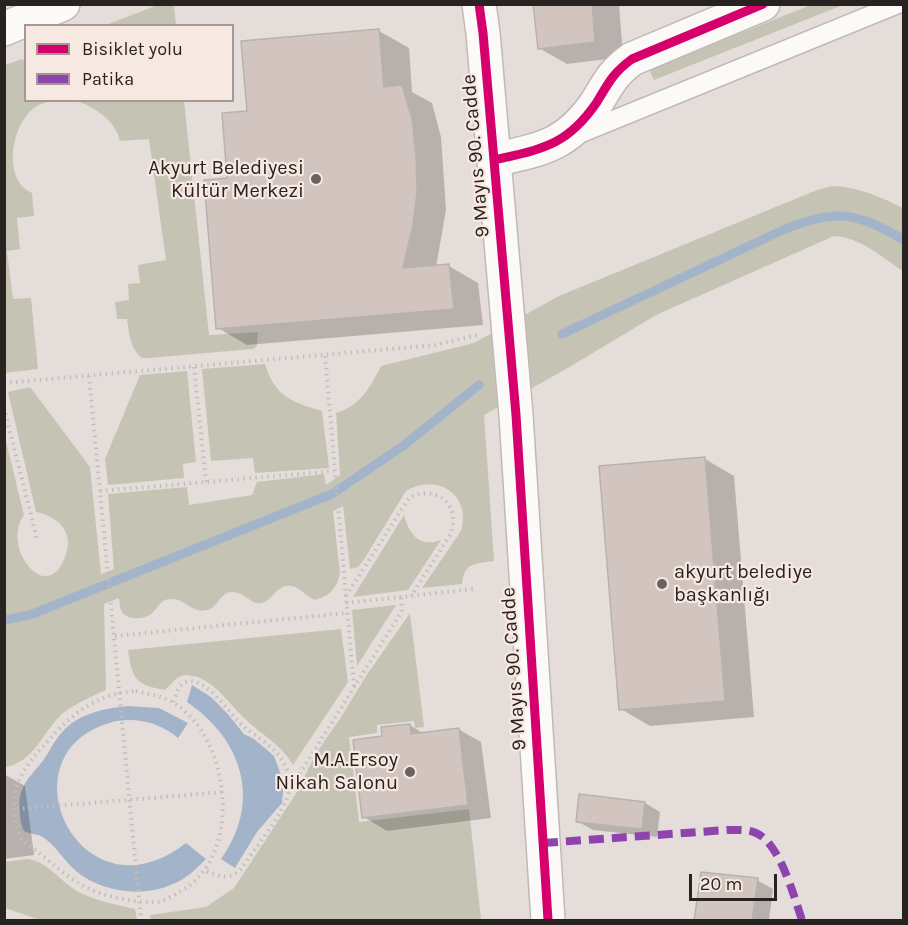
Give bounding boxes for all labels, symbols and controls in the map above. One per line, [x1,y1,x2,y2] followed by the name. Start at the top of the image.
[24,24,234,102] legend
[82,38,183,60] text: Bisiklet yolu
[82,68,134,90] text: Patika
[457,73,495,239] street label: 9 Mayıs 90. Cadde
[148,156,304,203] place label: Akyurt Belediyesi Kültür Merkezi
[309,172,323,186] marker: Akyurt Belediyesi Kültür Merkezi
[674,560,812,607] place label: akyurt belediye başkanlığı
[655,577,669,591] marker: akyurt belediye başkanlığı
[496,586,532,752] street label: 9 Mayıs 90. Cadde
[275,748,398,795] place label: M.A.Ersoy Nikah Salonu
[403,765,417,779] marker: M.A.Ersoy Nikah Salonu
[692,862,780,900] scale bar
[700,873,742,895] text: 20 m

